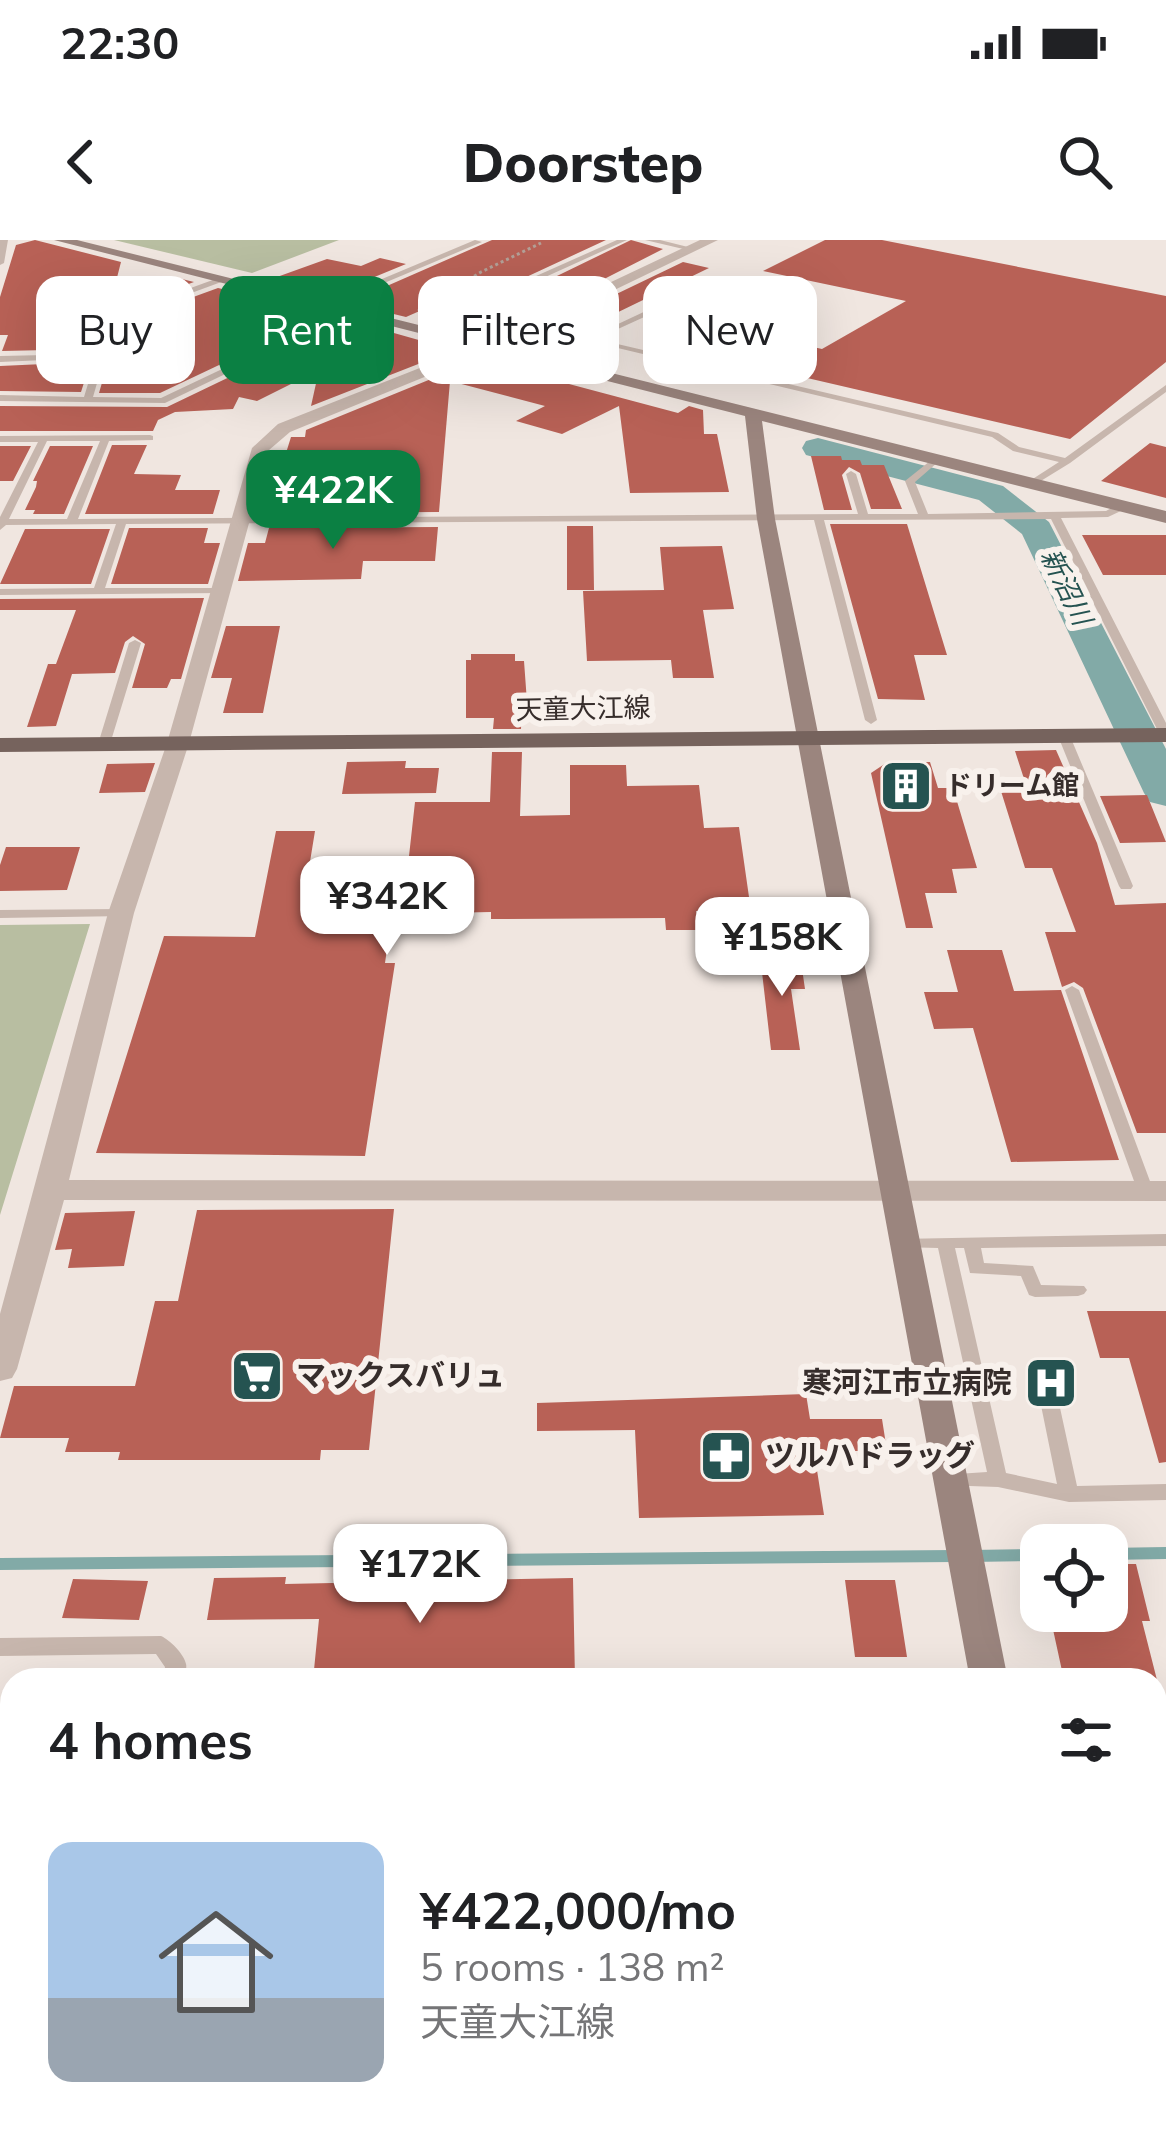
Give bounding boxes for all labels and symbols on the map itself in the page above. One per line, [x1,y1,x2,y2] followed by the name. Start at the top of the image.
[249,450,417,552] pin: ¥422K
[1034,543,1101,633] water label: 新沼川
[515,690,651,726] street label: 天童大江線
[878,758,934,814] building icon: ドリーム館
[945,768,1079,802] place label: ドリーム館
[303,856,471,958] pin: ¥342K
[698,897,866,999] pin: ¥158K
[229,1348,285,1404] supermarket icon: マックスバリュ
[1023,1355,1079,1411] hospital icon: 寒河江市立病院
[296,1356,505,1394] place label: マックスバリュ
[802,1363,1012,1401] place label: 寒河江市立病院
[698,1428,754,1484] pharmacy icon: ツルハドラッグ
[765,1436,975,1474] place label: ツルハドラッグ
[336,1524,504,1626] pin: ¥172K

